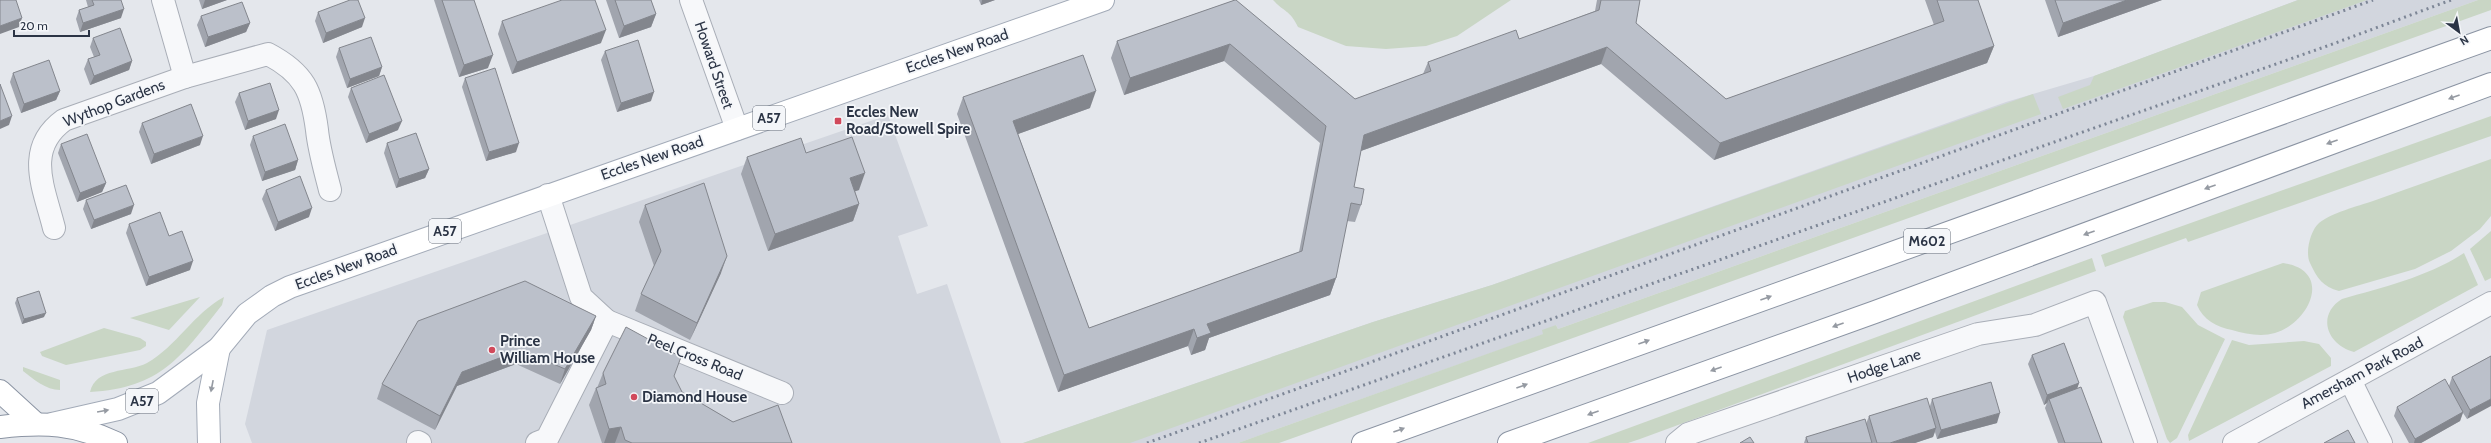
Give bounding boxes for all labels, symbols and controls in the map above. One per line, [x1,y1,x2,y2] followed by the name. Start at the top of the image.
[14,12,89,38] scale bar
[2439,12,2479,52] north arrow
[20,18,48,33] text: 20 m
[691,19,737,111] street label: Howard Street
[903,25,1011,77] street label: Eccles New Road
[2457,32,2471,48] text: N
[61,75,167,131] street label: Wythop Gardens
[2448,94,2460,100] one-way arrow
[846,103,971,138] place label: Eccles New Road/Stowell Spire
[753,106,785,130] road number: A57
[833,116,843,126] marker: Eccles New Road/Stowell Spire
[598,132,706,184] street label: Eccles New Road
[2326,139,2338,145] one-way arrow
[2204,185,2216,191] one-way arrow
[429,219,461,243] road number: A57
[1904,229,1950,253] road number: M602
[2082,230,2094,236] one-way arrow
[293,240,399,294] street label: Eccles New Road
[1761,295,1773,301] one-way arrow
[1832,323,1844,329] one-way arrow
[645,330,745,384] street label: Peel Cross Road
[500,332,595,367] place label: Prince William House
[2298,333,2426,413] street label: Amersham Park Road
[1638,339,1650,345] one-way arrow
[487,345,497,355] marker: Prince William House
[1845,345,1923,387] street label: Hodge Lane
[1709,366,1721,372] one-way arrow
[208,380,214,392] one-way arrow
[1516,383,1528,389] one-way arrow
[642,388,747,406] place label: Diamond House
[126,389,158,413] road number: A57
[629,392,639,402] marker: Diamond House
[97,408,109,414] one-way arrow
[1587,410,1599,416] one-way arrow
[1394,427,1406,433] one-way arrow

